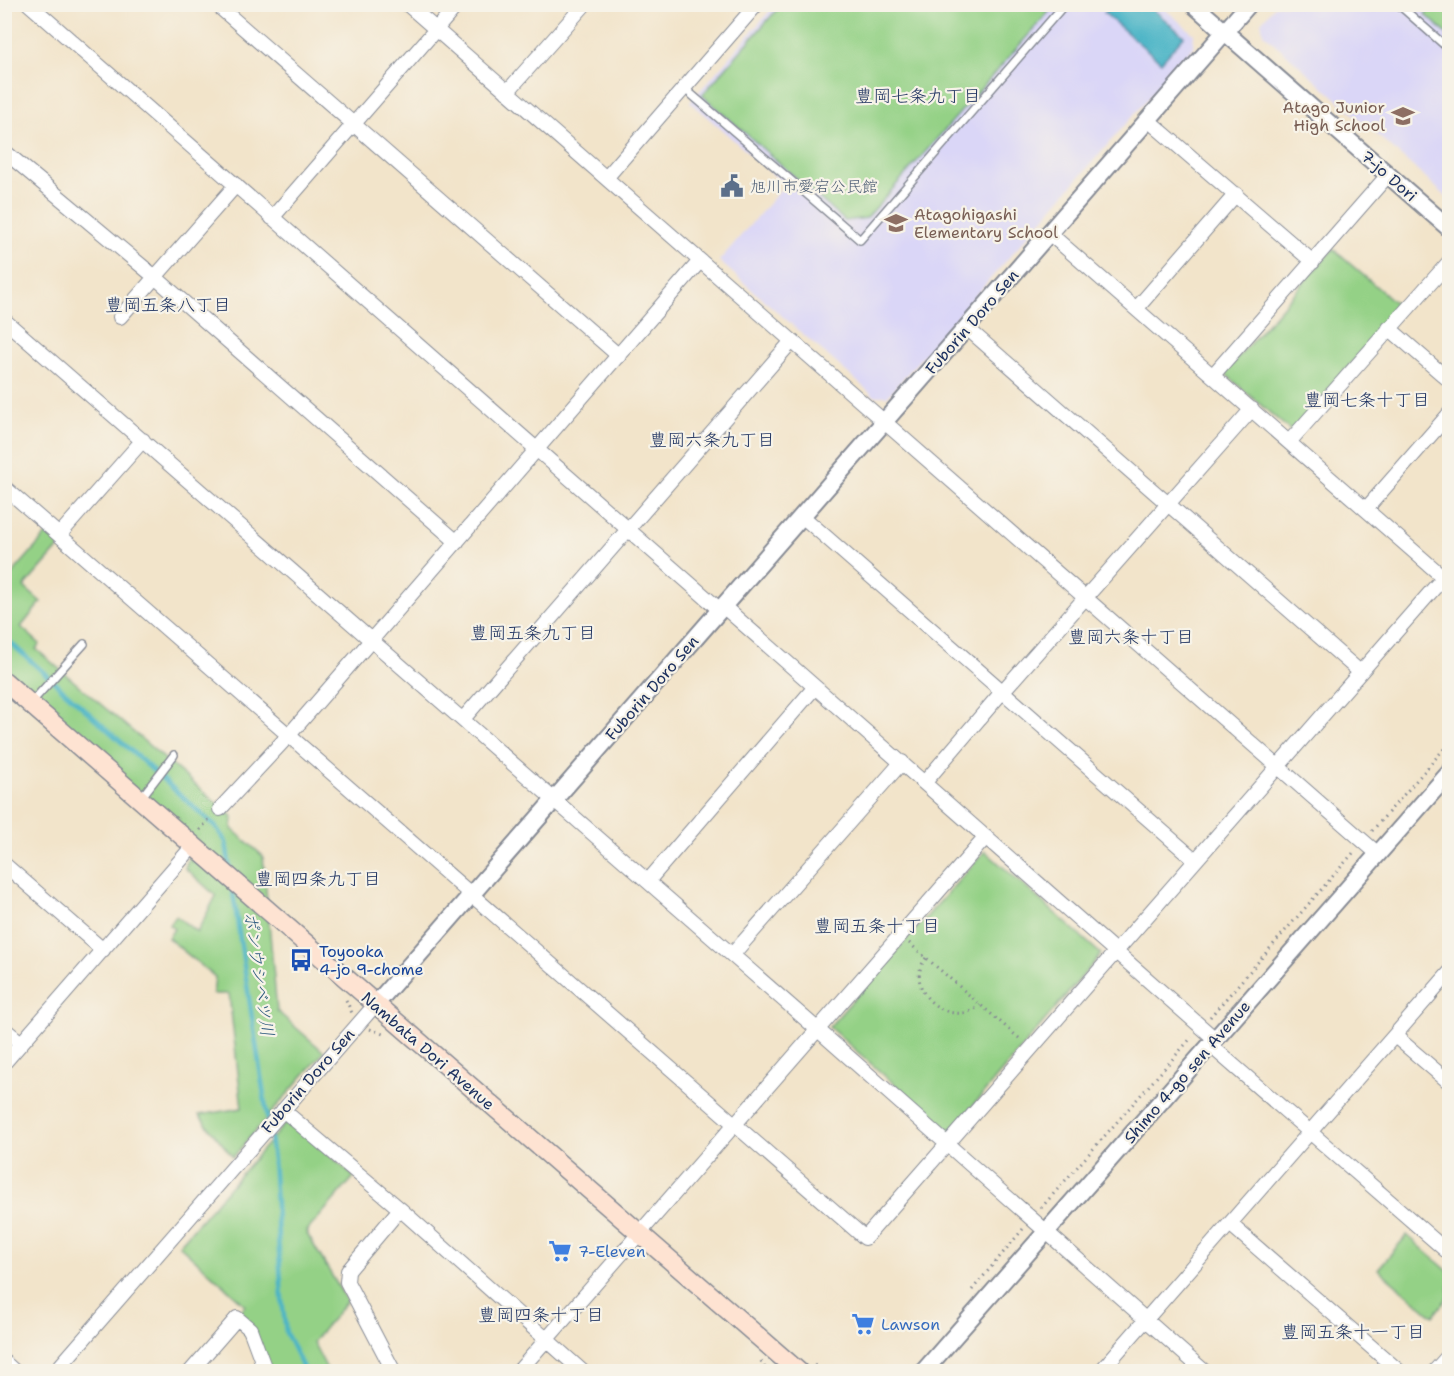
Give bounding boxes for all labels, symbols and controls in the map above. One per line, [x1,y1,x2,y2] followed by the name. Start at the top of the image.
[855,84,981,108] district label: 豊岡七条九丁目
[1283,97,1385,136] place label: Atago Junior High School
[1390,103,1416,129] school or university icon: Atago Junior High School
[1356,146,1422,206] street label: 7-jo Dori
[719,173,745,199] public building icon: 旭川市愛宕公民館
[750,176,878,197] place label: 旭川市愛宕公民館
[914,204,1058,243] place label: Atagohigashi Elementary School
[883,210,909,236] school or university icon: Atagohigashi Elementary School
[921,265,1023,379] street label: Fuborin Doro Sen
[105,293,231,317] district label: 豊岡五条八丁目
[1304,388,1430,412] district label: 豊岡七条十丁目
[649,428,775,452] district label: 豊岡六条九丁目
[470,621,596,645] district label: 豊岡五条九丁目
[1068,625,1194,649] district label: 豊岡六条十丁目
[601,631,703,745] street label: Fuborin Doro Sen
[255,867,381,891] district label: 豊岡四条九丁目
[238,910,280,1038] water label: ポンウシベツ川
[814,914,940,938] district label: 豊岡五条十丁目
[319,941,424,980] place label: Toyooka 4-jo 9-chome
[288,947,314,973] bus stop icon: Toyooka 4-jo 9-chome
[357,987,499,1115] street label: Nambata Dori Avenue
[1119,996,1255,1148] street label: Shimo 4-go sen Avenue
[257,1024,359,1138] street label: Fuborin Doro Sen
[547,1238,573,1264] supermarket icon: 7-Eleven
[578,1241,646,1262] place label: 7-Eleven
[478,1303,604,1327] district label: 豊岡四条十丁目
[850,1311,876,1337] supermarket icon: Lawson
[881,1314,940,1335] place label: Lawson
[1281,1320,1425,1344] district label: 豊岡五条十一丁目

